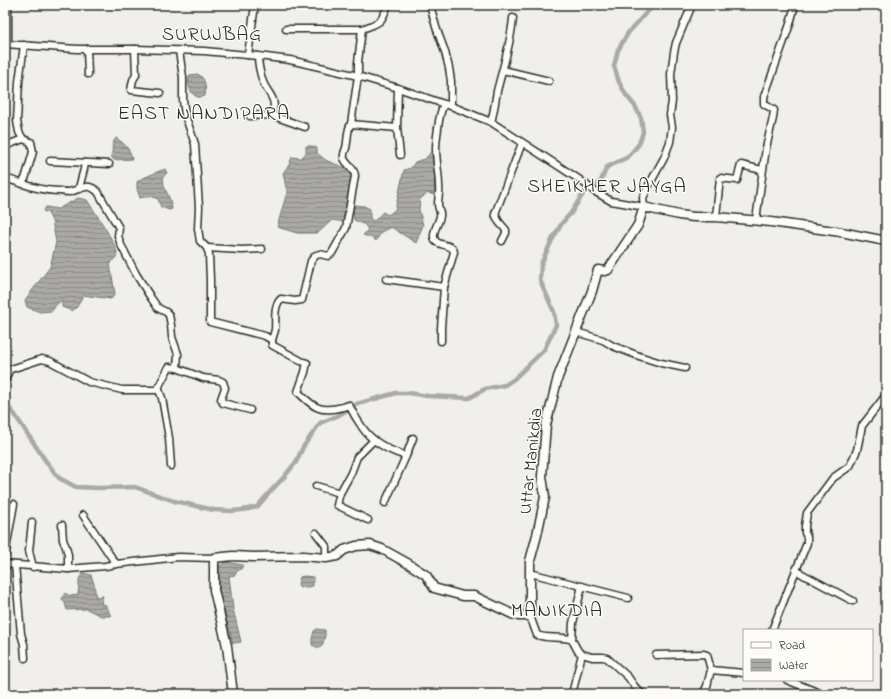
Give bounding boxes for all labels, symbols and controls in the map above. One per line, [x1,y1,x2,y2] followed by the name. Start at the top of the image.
[162,22,262,49] district label: SURUJBAG
[118,100,290,129] district label: EAST NANDIPARA
[527,173,687,202] district label: SHEIKHER JAYGA
[513,407,551,516] street label: Uttar Manikdia
[511,597,603,626] district label: MANIKDIA
[743,629,873,681] legend
[779,637,805,655] text: Road
[779,657,808,675] text: Water

